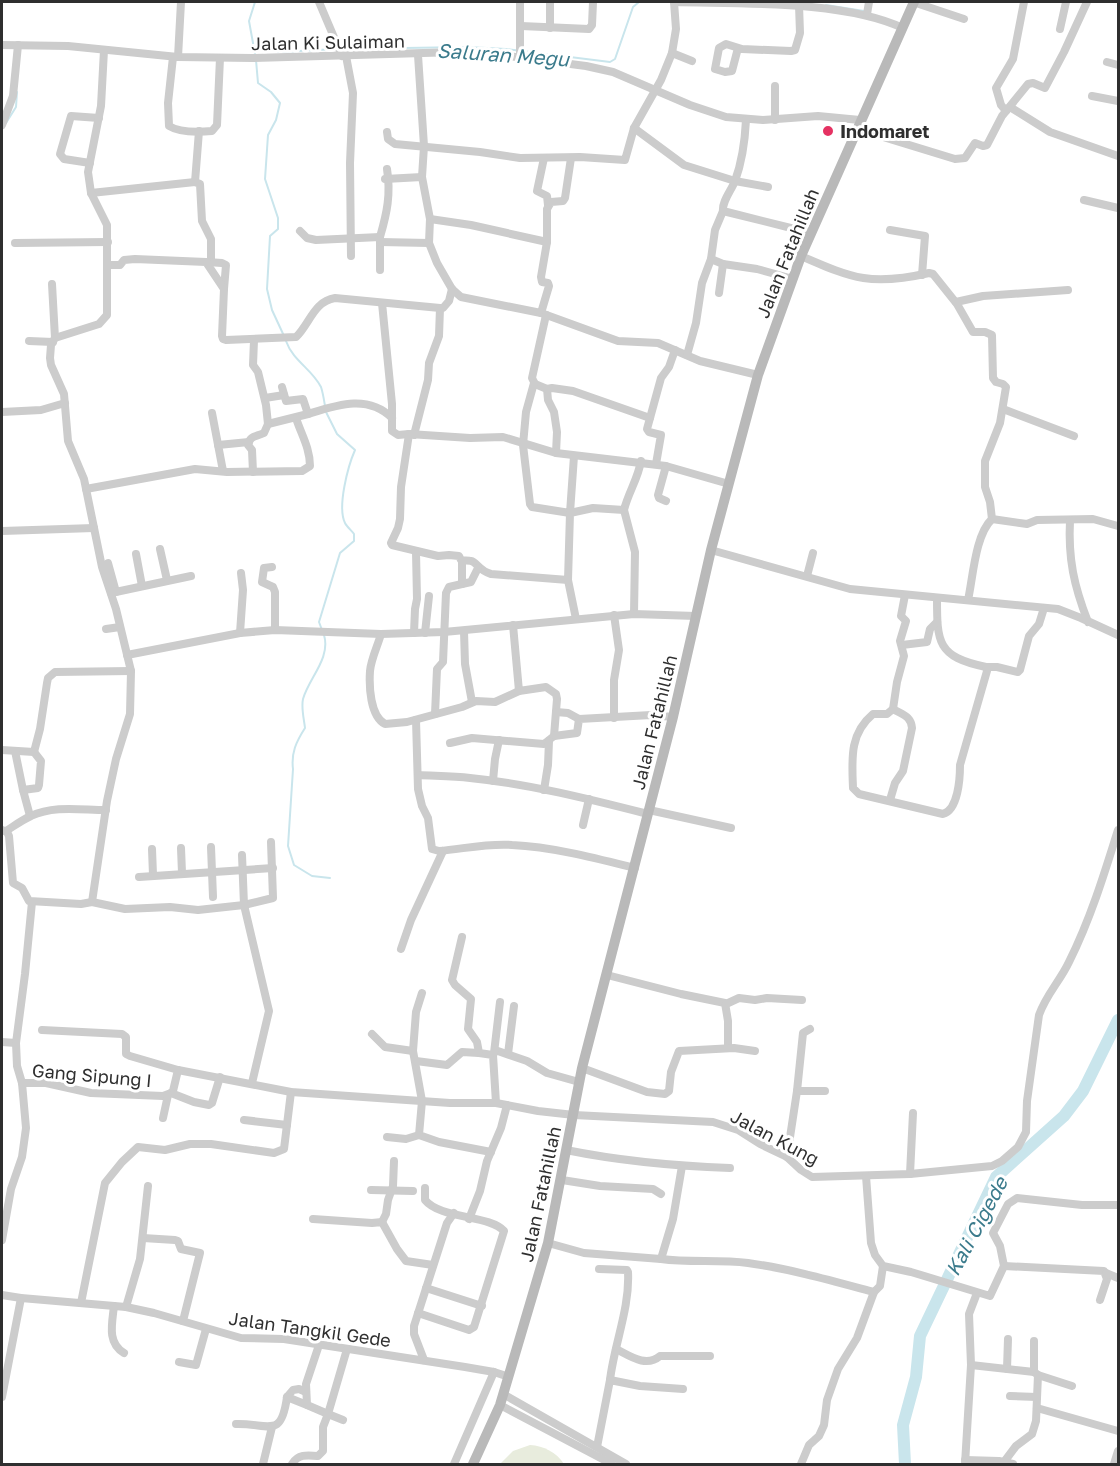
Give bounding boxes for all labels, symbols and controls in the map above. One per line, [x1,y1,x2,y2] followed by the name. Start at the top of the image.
[251,30,405,54] street label: Jalan Ki Sulaiman
[436,37,572,72] water label: Saluran Megu
[840,120,930,142] place label: Indomaret
[821,124,835,138] marker: Indomaret
[751,185,823,321] street label: Jalan Fatahillah
[627,652,681,792] street label: Jalan Fatahillah
[31,1059,153,1091] street label: Gang Sipung I
[727,1105,823,1169] street label: Jalan Kung
[515,1124,565,1264] street label: Jalan Fatahillah
[940,1171,1014,1280] water label: Kali Cigede
[228,1307,392,1351] street label: Jalan Tangkil Gede

